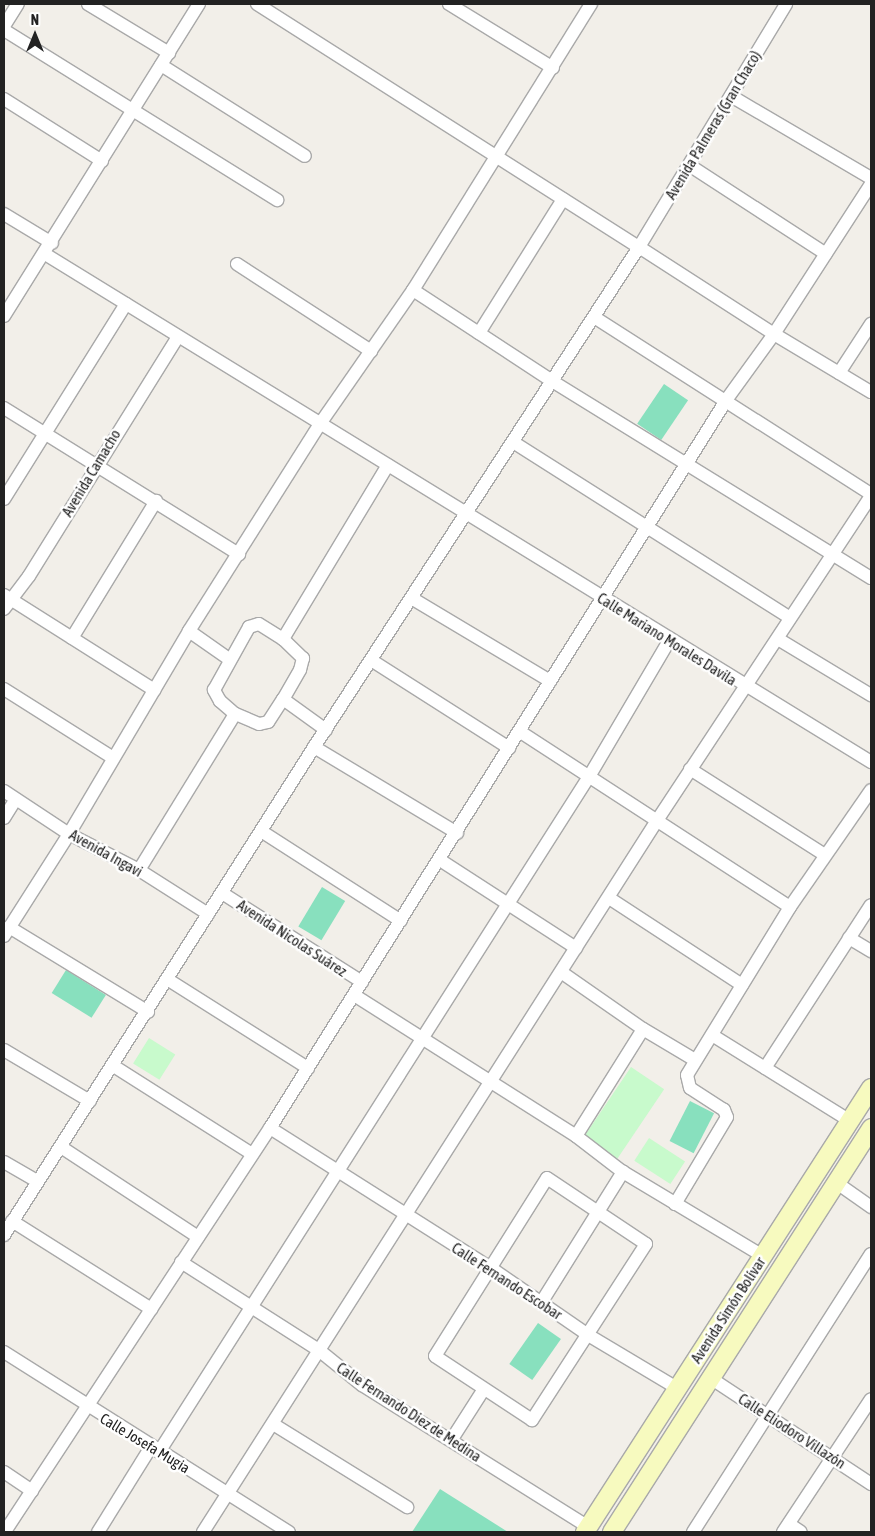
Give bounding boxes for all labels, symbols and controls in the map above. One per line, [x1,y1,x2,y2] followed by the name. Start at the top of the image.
[10,10,60,60] north arrow
[31,12,39,28] text: N
[661,47,765,203] street label: Avenida Palmeras (Gran Chaco)
[58,426,124,520] street label: Avenida Camacho
[594,589,740,689] street label: Calle Mariano Morales Davila
[66,826,146,880] street label: Avenida Ingavi
[234,896,350,980] street label: Avenida Nicolas Suárez
[448,1239,566,1323] street label: Calle Fernando Escobar
[687,1254,769,1366] street label: Avenida Simón Bolívar
[333,1358,485,1466] street label: Calle Fernando Diez de Medina
[735,1390,849,1472] street label: Calle Eliodoro Villazón
[97,1409,193,1477] street label: Calle Josefa Mugia

